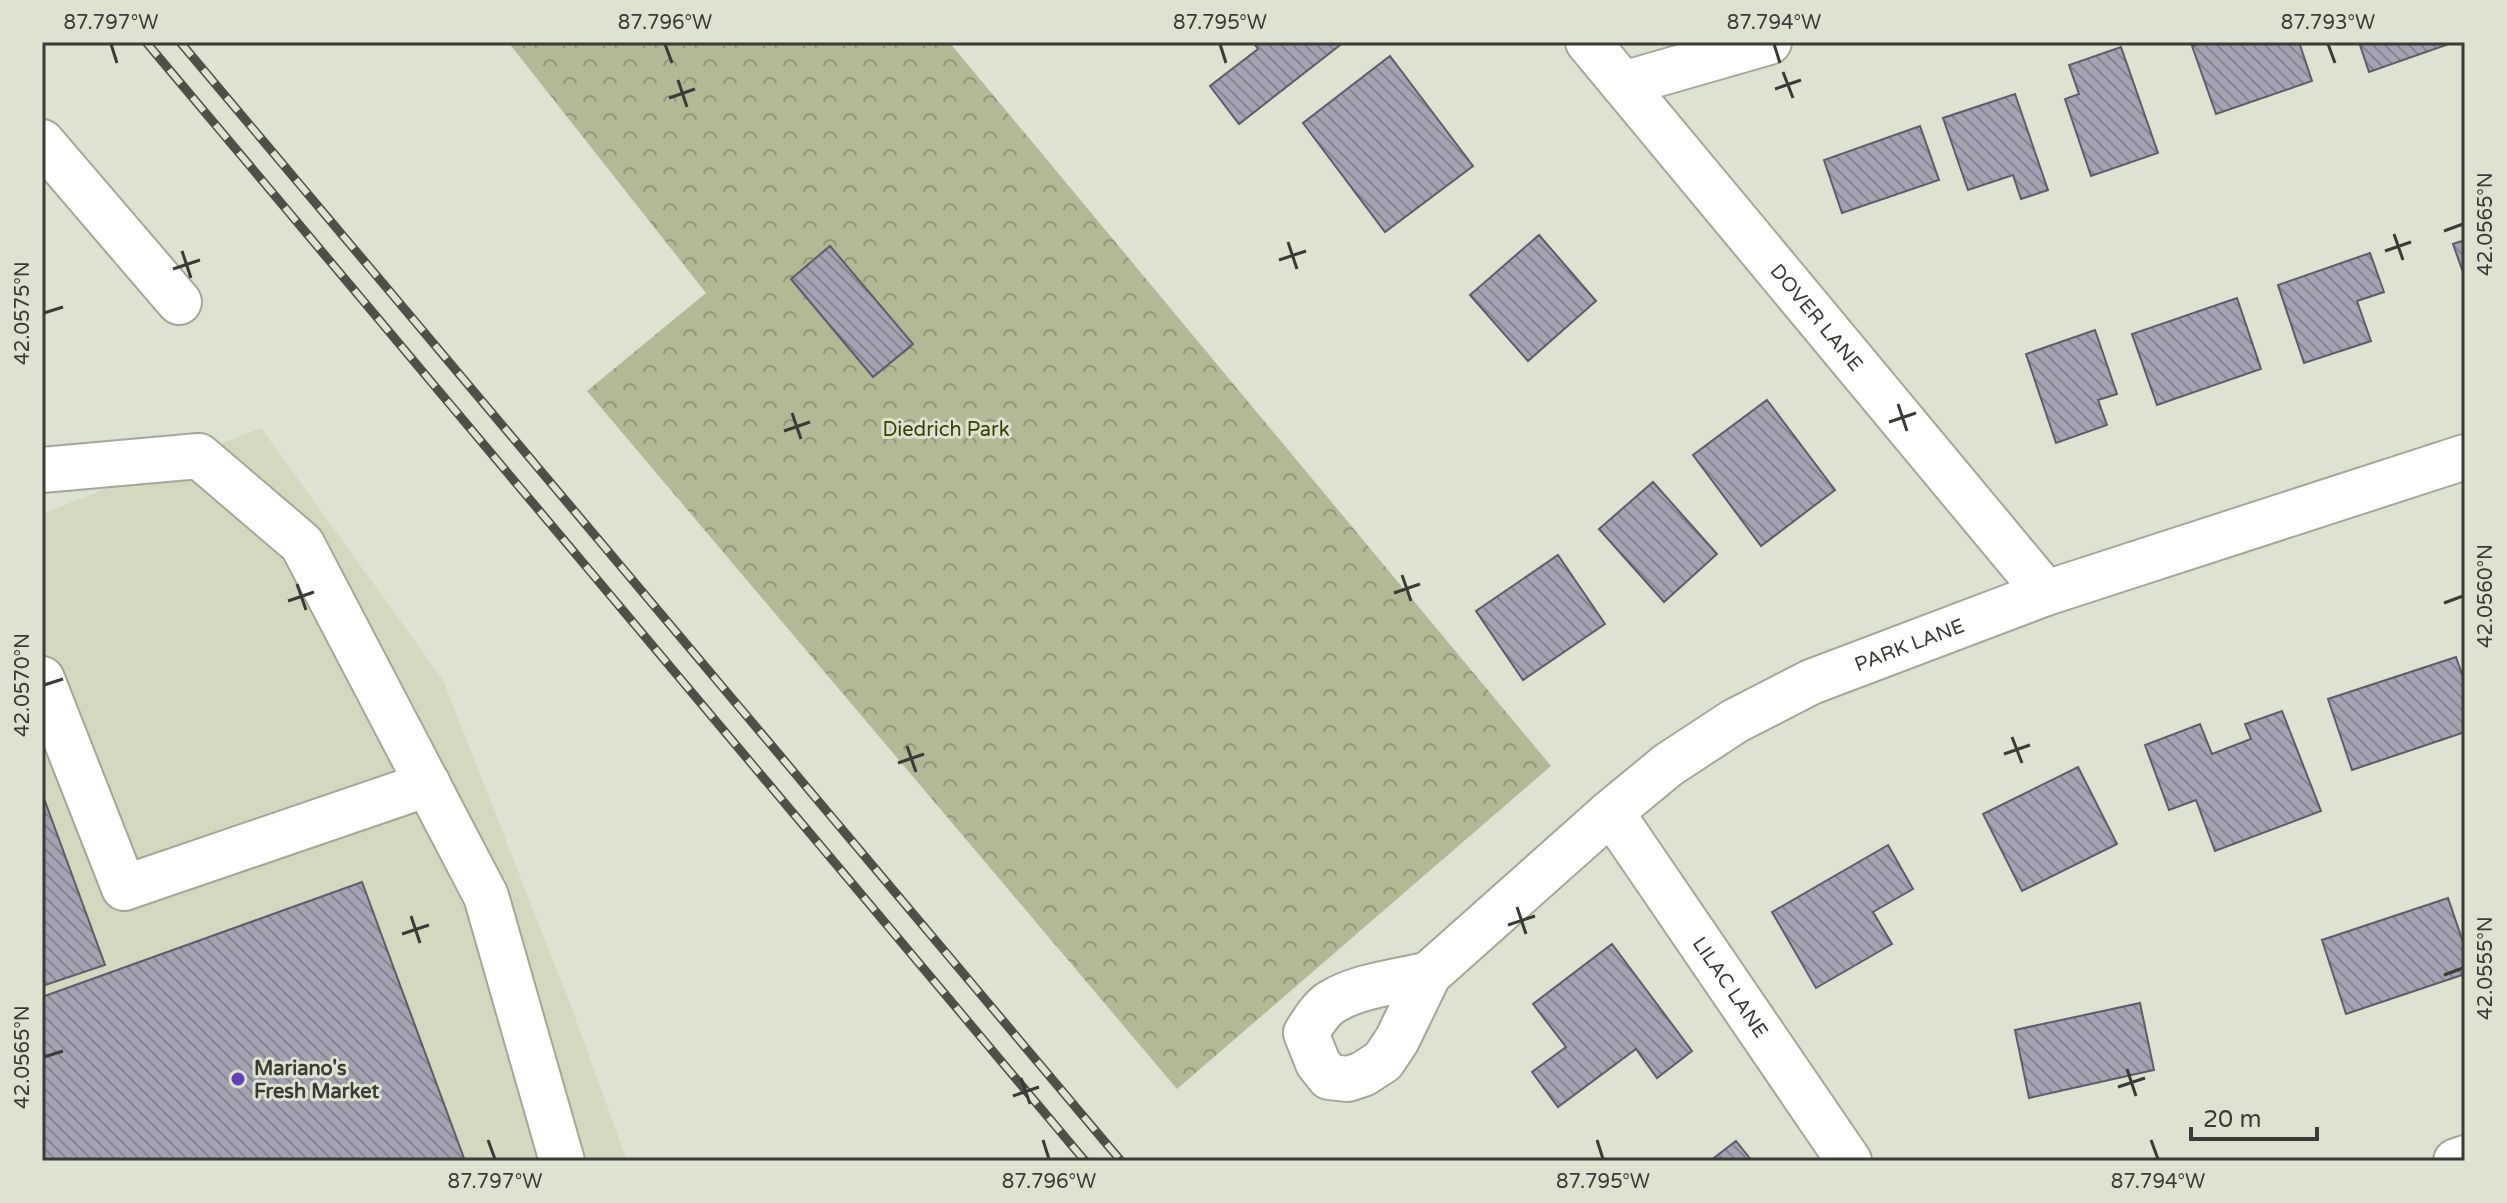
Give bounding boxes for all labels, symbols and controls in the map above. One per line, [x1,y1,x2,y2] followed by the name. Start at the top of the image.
[64,11,158,35] text: 87.797°W
[618,11,712,35] text: 87.796°W
[1173,11,1267,35] text: 87.795°W
[1727,11,1821,35] text: 87.794°W
[2281,11,2375,35] text: 87.793°W
[2474,172,2498,276] text: 42.0565°N
[1765,260,1867,376] street label: DOVER LANE
[11,261,35,365] text: 42.0575°N
[882,418,1010,442] park label: Diedrich Park
[2474,544,2498,648] text: 42.0560°N
[1851,614,1968,677] street label: PARK LANE
[11,633,35,737] text: 42.0570°N
[2474,916,2498,1020] text: 42.0555°N
[1687,933,1772,1043] street label: LILAC LANE
[11,1005,35,1109] text: 42.0565°N
[254,1057,380,1104] place label: Mariano's Fresh Market
[229,1070,247,1088] marker: Mariano's Fresh Market
[2191,1091,2317,1141] scale bar
[2203,1105,2261,1134] text: 20 m
[448,1170,542,1194] text: 87.797°W
[1002,1170,1096,1194] text: 87.796°W
[1556,1170,1650,1194] text: 87.795°W
[2111,1170,2205,1194] text: 87.794°W

